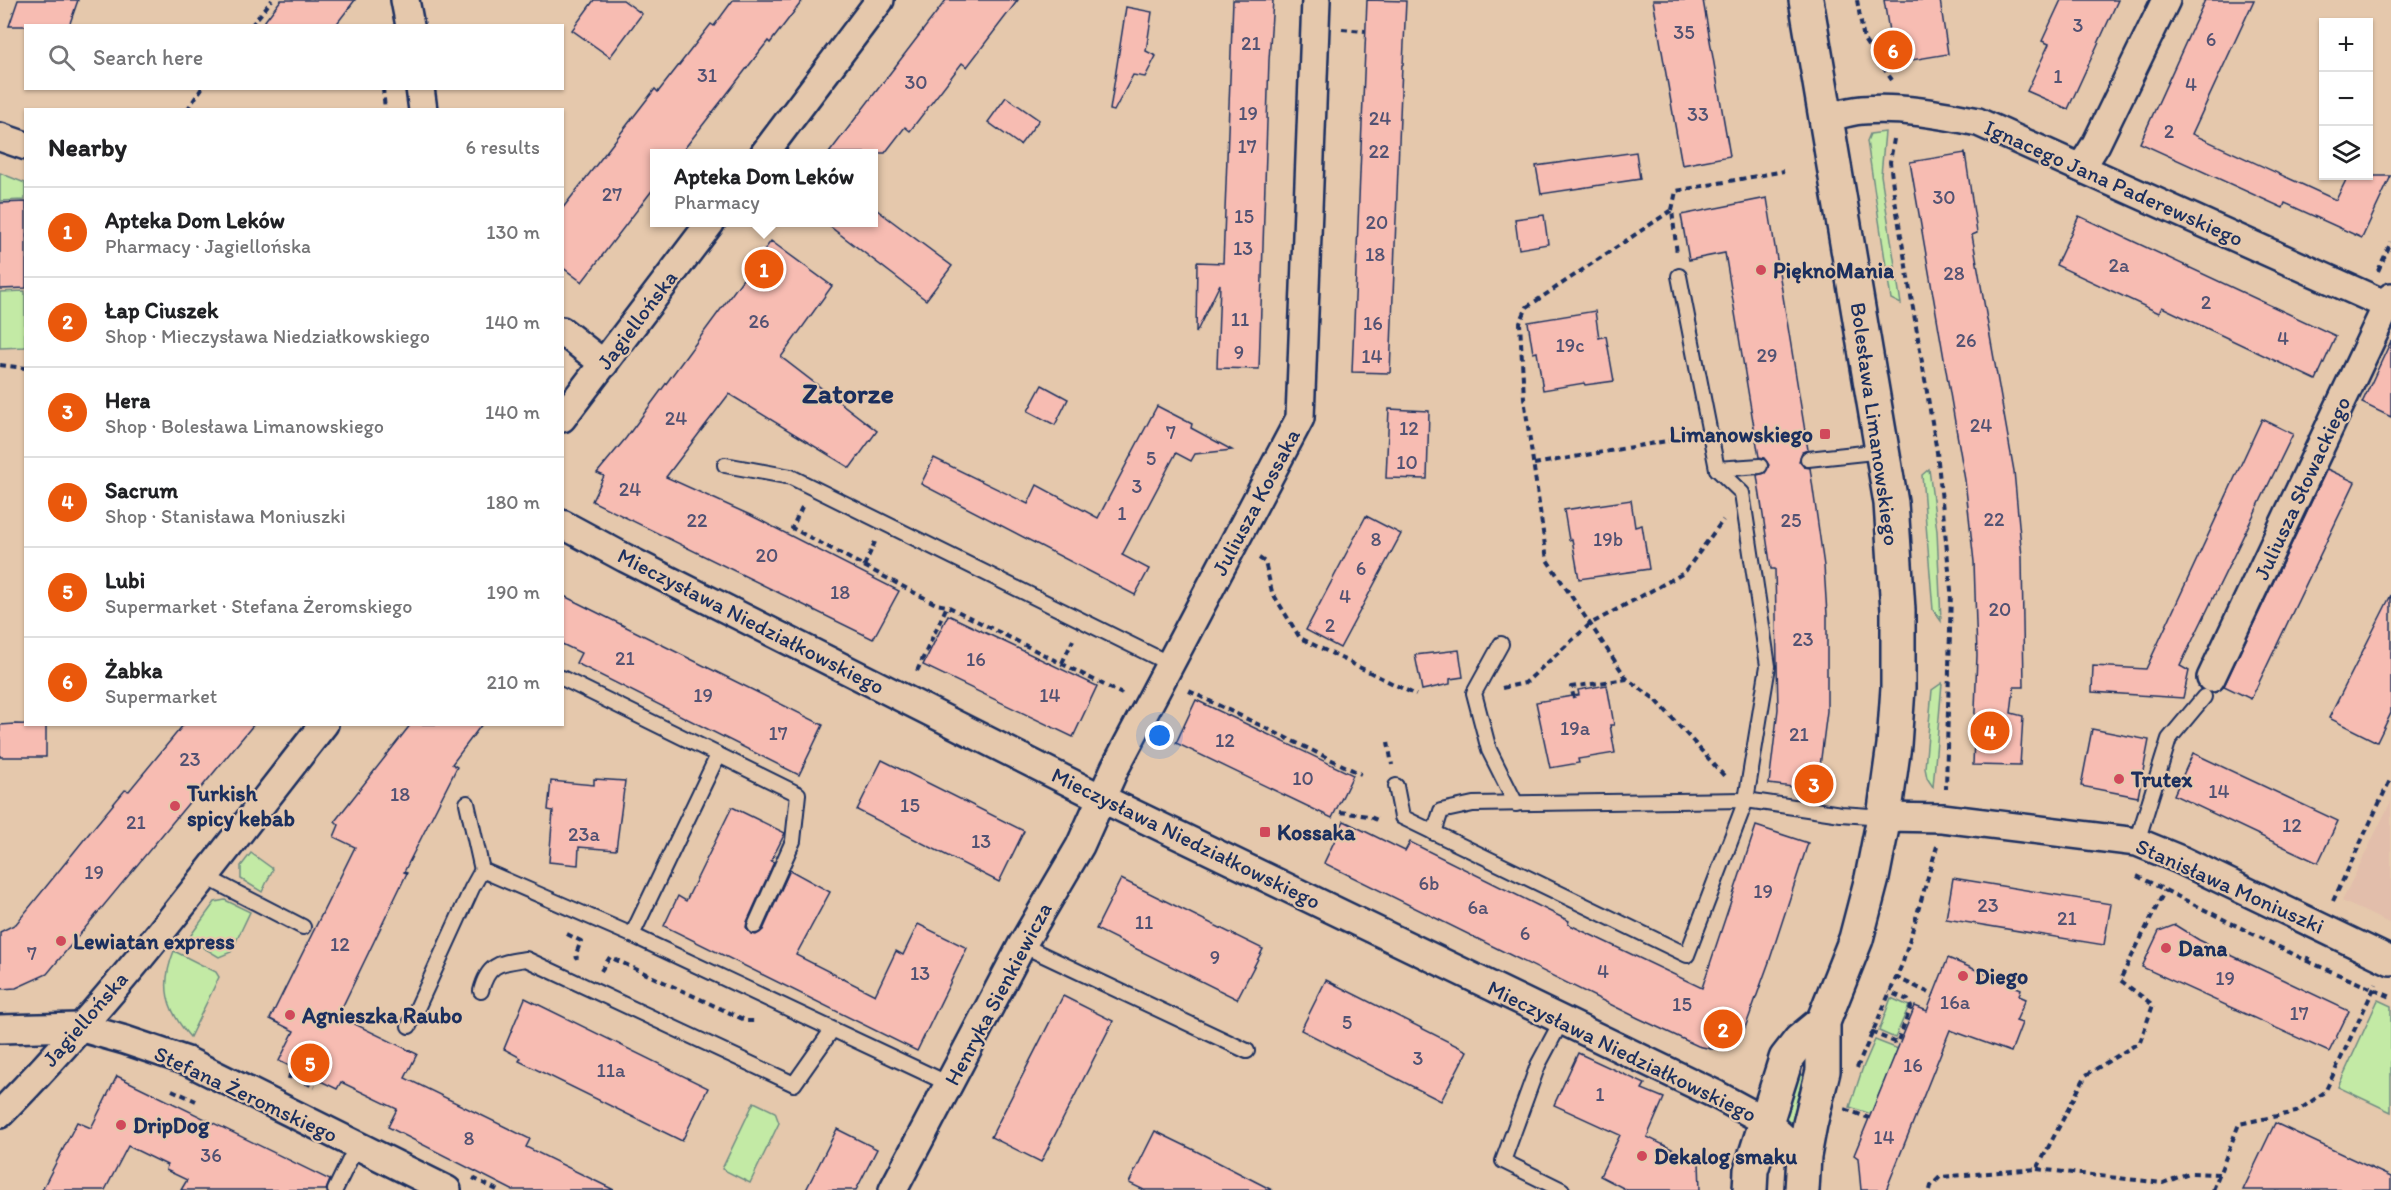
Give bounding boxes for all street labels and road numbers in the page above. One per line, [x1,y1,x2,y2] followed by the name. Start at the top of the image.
[1980,114,2248,252] street label: Ignacego Jana Paderewskiego
[591,265,683,375] street label: Jagiellońska
[1845,301,1905,547] street label: Bolesława Limanowskiego
[2248,392,2356,584] street label: Juliusza Słowackiego
[1206,424,1306,580] street label: Juliusza Kossaka
[613,542,889,700] street label: Mieczysława Niedziałkowskiego
[1047,761,1325,915] street label: Mieczysława Niedziałkowskiego
[2132,832,2328,940] street label: Stanisława Moniuszki
[938,898,1058,1090] street label: Henryka Sienkiewicza
[36,966,134,1072] street label: Jagiellońska
[1483,974,1761,1128] street label: Mieczysława Niedziałkowskiego
[150,1040,342,1148] street label: Stefana Żeromskiego

